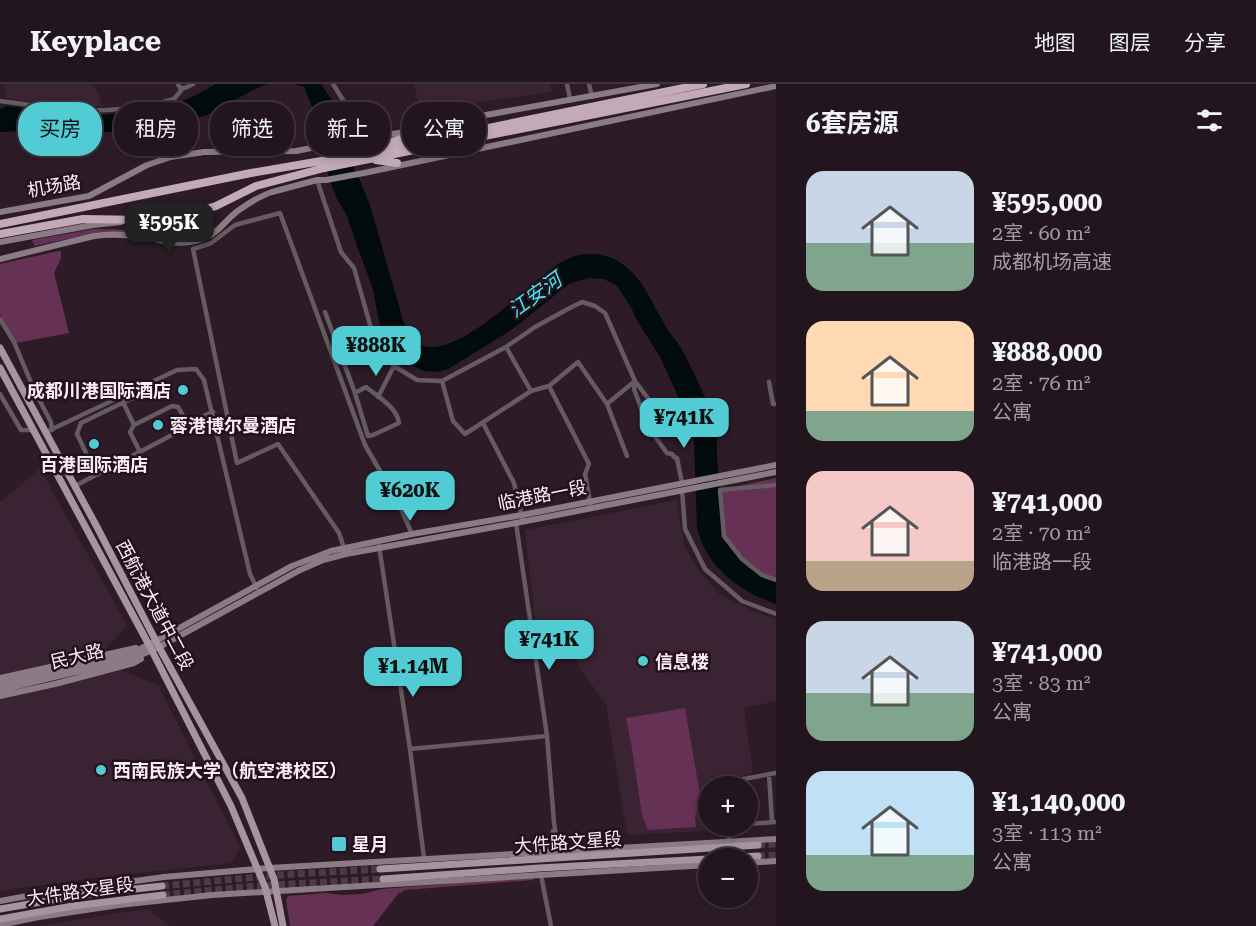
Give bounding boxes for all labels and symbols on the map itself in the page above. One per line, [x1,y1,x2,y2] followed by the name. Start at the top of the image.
[26,171,82,201] street label: 机场路
[127,203,211,254] pin: ¥595K
[504,265,570,322] water label: 江安河
[334,326,418,377] pin: ¥888K
[27,380,171,401] place label: 成都川港国际酒店
[176,383,190,397] marker: 成都川港国际酒店
[642,398,726,449] pin: ¥741K
[169,415,296,436] place label: 蓉港博尔曼酒店
[151,418,165,432] marker: 蓉港博尔曼酒店
[87,437,101,451] marker: 百港国际酒店
[40,454,148,475] place label: 百港国际酒店
[368,471,452,522] pin: ¥620K
[496,476,588,514] street label: 临港路一段
[112,536,198,674] street label: 西航港大道中二段
[507,620,591,671] pin: ¥741K
[48,640,106,672] street label: 民大路
[364,647,462,698] pin: ¥1.14M
[655,651,709,672] place label: 信息楼
[636,654,650,668] marker: 信息楼
[113,760,347,781] place label: 西南民族大学（航空港校区）
[94,763,108,777] marker: 西南民族大学（航空港校区）
[513,828,623,856] street label: 大件路文星段
[352,834,388,855] place label: 星月
[330,835,348,853] marker: 星月
[25,873,135,909] street label: 大件路文星段

